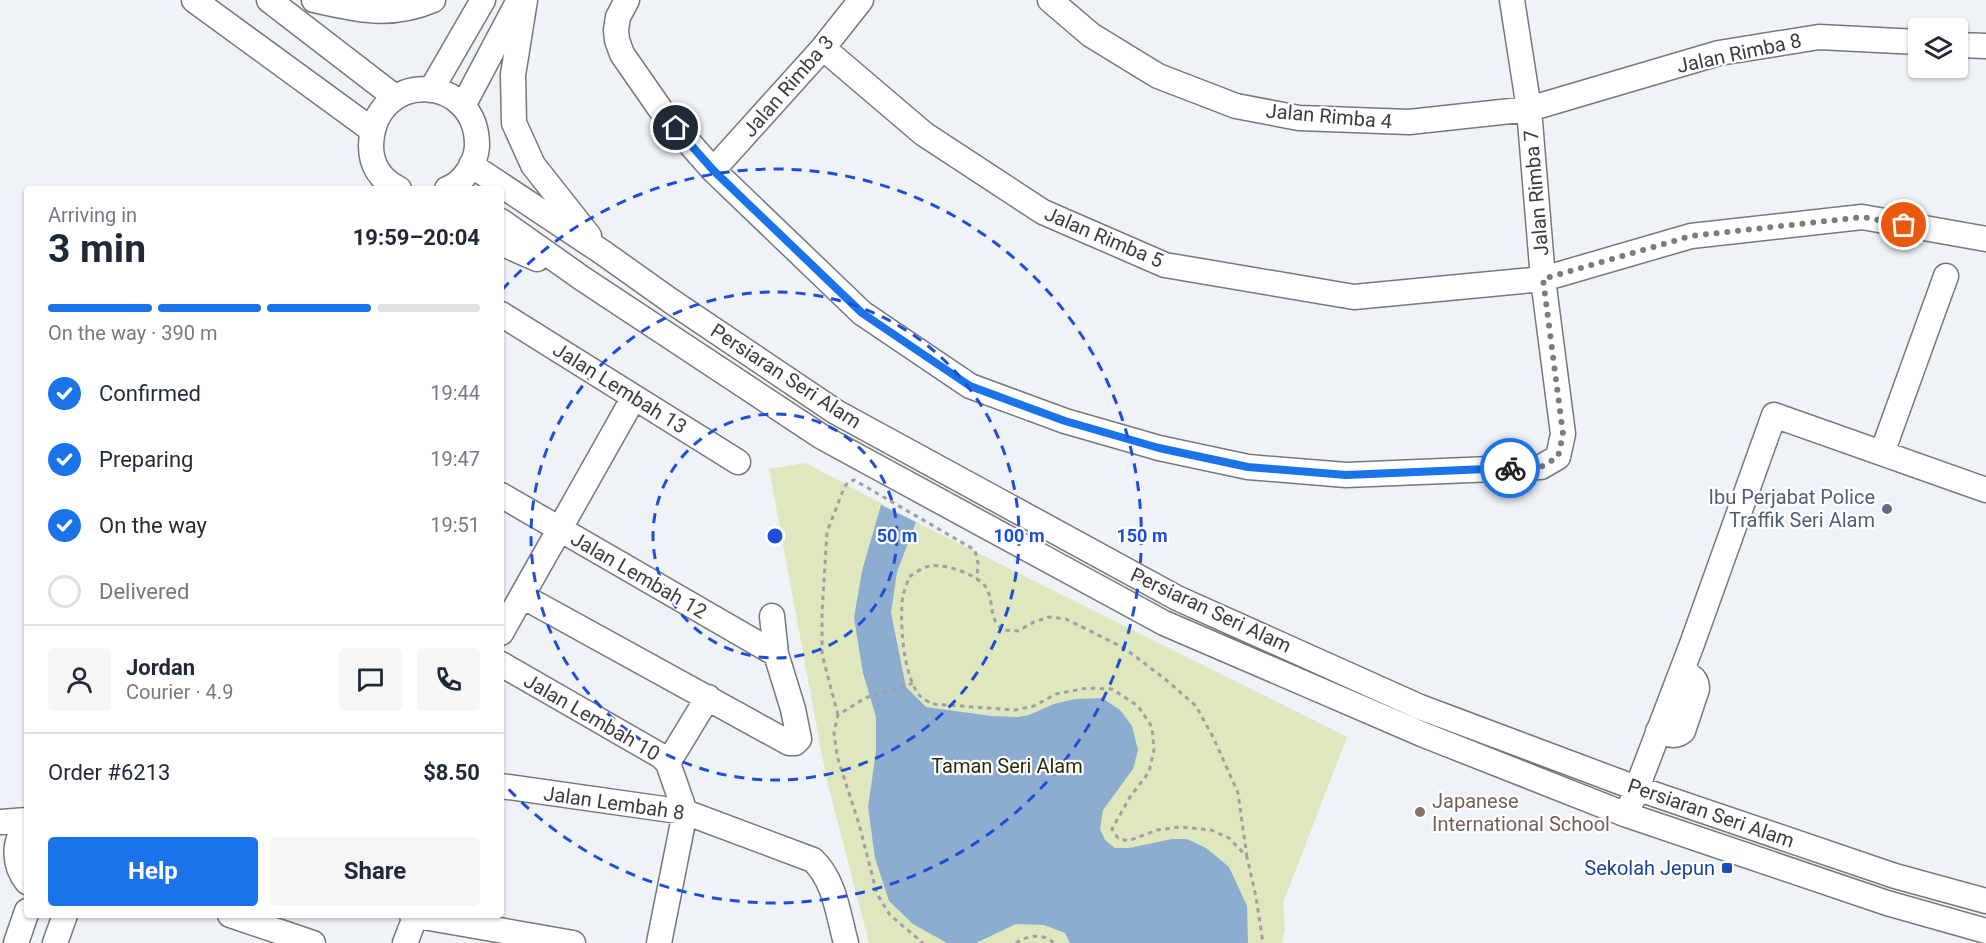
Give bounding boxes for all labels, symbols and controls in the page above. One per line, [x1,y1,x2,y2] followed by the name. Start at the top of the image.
[1908,18,1968,78] map controls
[1908,18,1968,78] button: layers
[1675,28,1803,78] street label: Jalan Rimba 8
[737,30,839,142] street label: Jalan Rimba 3
[1265,99,1393,133] street label: Jalan Rimba 4
[650,102,701,153] pin
[659,111,692,144] icon: home
[1519,129,1553,257] street label: Jalan Rimba 7
[1878,199,1929,250] pin
[1041,201,1167,273] street label: Jalan Rimba 5
[48,203,137,227] text: Arriving in
[1887,208,1920,241] icon: bag
[353,225,480,250] text: 19:59–20:04
[48,226,146,272] text: 3 min
[706,318,866,434] street label: Persiaran Seri Alam
[48,321,217,345] text: On the way · 390 m
[549,337,691,439] street label: Jalan Lembah 13
[48,377,81,410] icon: check
[99,381,201,406] text: Confirmed
[430,381,480,405] text: 19:44
[1480,438,1540,498] courier
[48,443,81,476] icon: check
[99,447,193,472] text: Preparing
[430,447,480,471] text: 19:47
[1494,452,1527,485] icon: bike
[1708,485,1875,532] place label: Ibu Perjabat Police Traffik Seri Alam
[1880,502,1894,516] marker: Ibu Perjabat Police Traffik Seri Alam
[48,509,81,542] icon: check
[99,513,207,538] text: On the way
[430,513,480,537] text: 19:51
[877,525,917,546] text: 50 m
[993,525,1045,546] text: 100 m
[1116,525,1168,546] text: 150 m
[567,526,711,624] street label: Jalan Lembah 12
[765,526,785,546] centre of rings
[1127,562,1295,658] street label: Persiaran Seri Alam
[99,579,189,604] text: Delivered
[48,648,111,711] button: person
[339,648,402,711] button: chat
[417,648,480,711] button: phone
[126,655,195,680] text: Jordan
[520,668,664,766] street label: Jalan Lembah 10
[126,680,233,704] text: Courier · 4.9
[931,754,1083,778] park label: Taman Seri Alam
[48,760,170,785] text: Order #6213
[423,760,480,785] text: $8.50
[1625,773,1797,853] street label: Persiaran Seri Alam
[542,781,686,825] street label: Jalan Lembah 8
[1432,789,1610,836] place label: Japanese International School
[1413,805,1427,819] marker: Japanese International School
[48,837,258,906] button: Help
[270,837,480,906] button: Share
[1584,856,1715,880] place label: Sekolah Jepun
[1720,861,1734,875] marker: Sekolah Jepun

